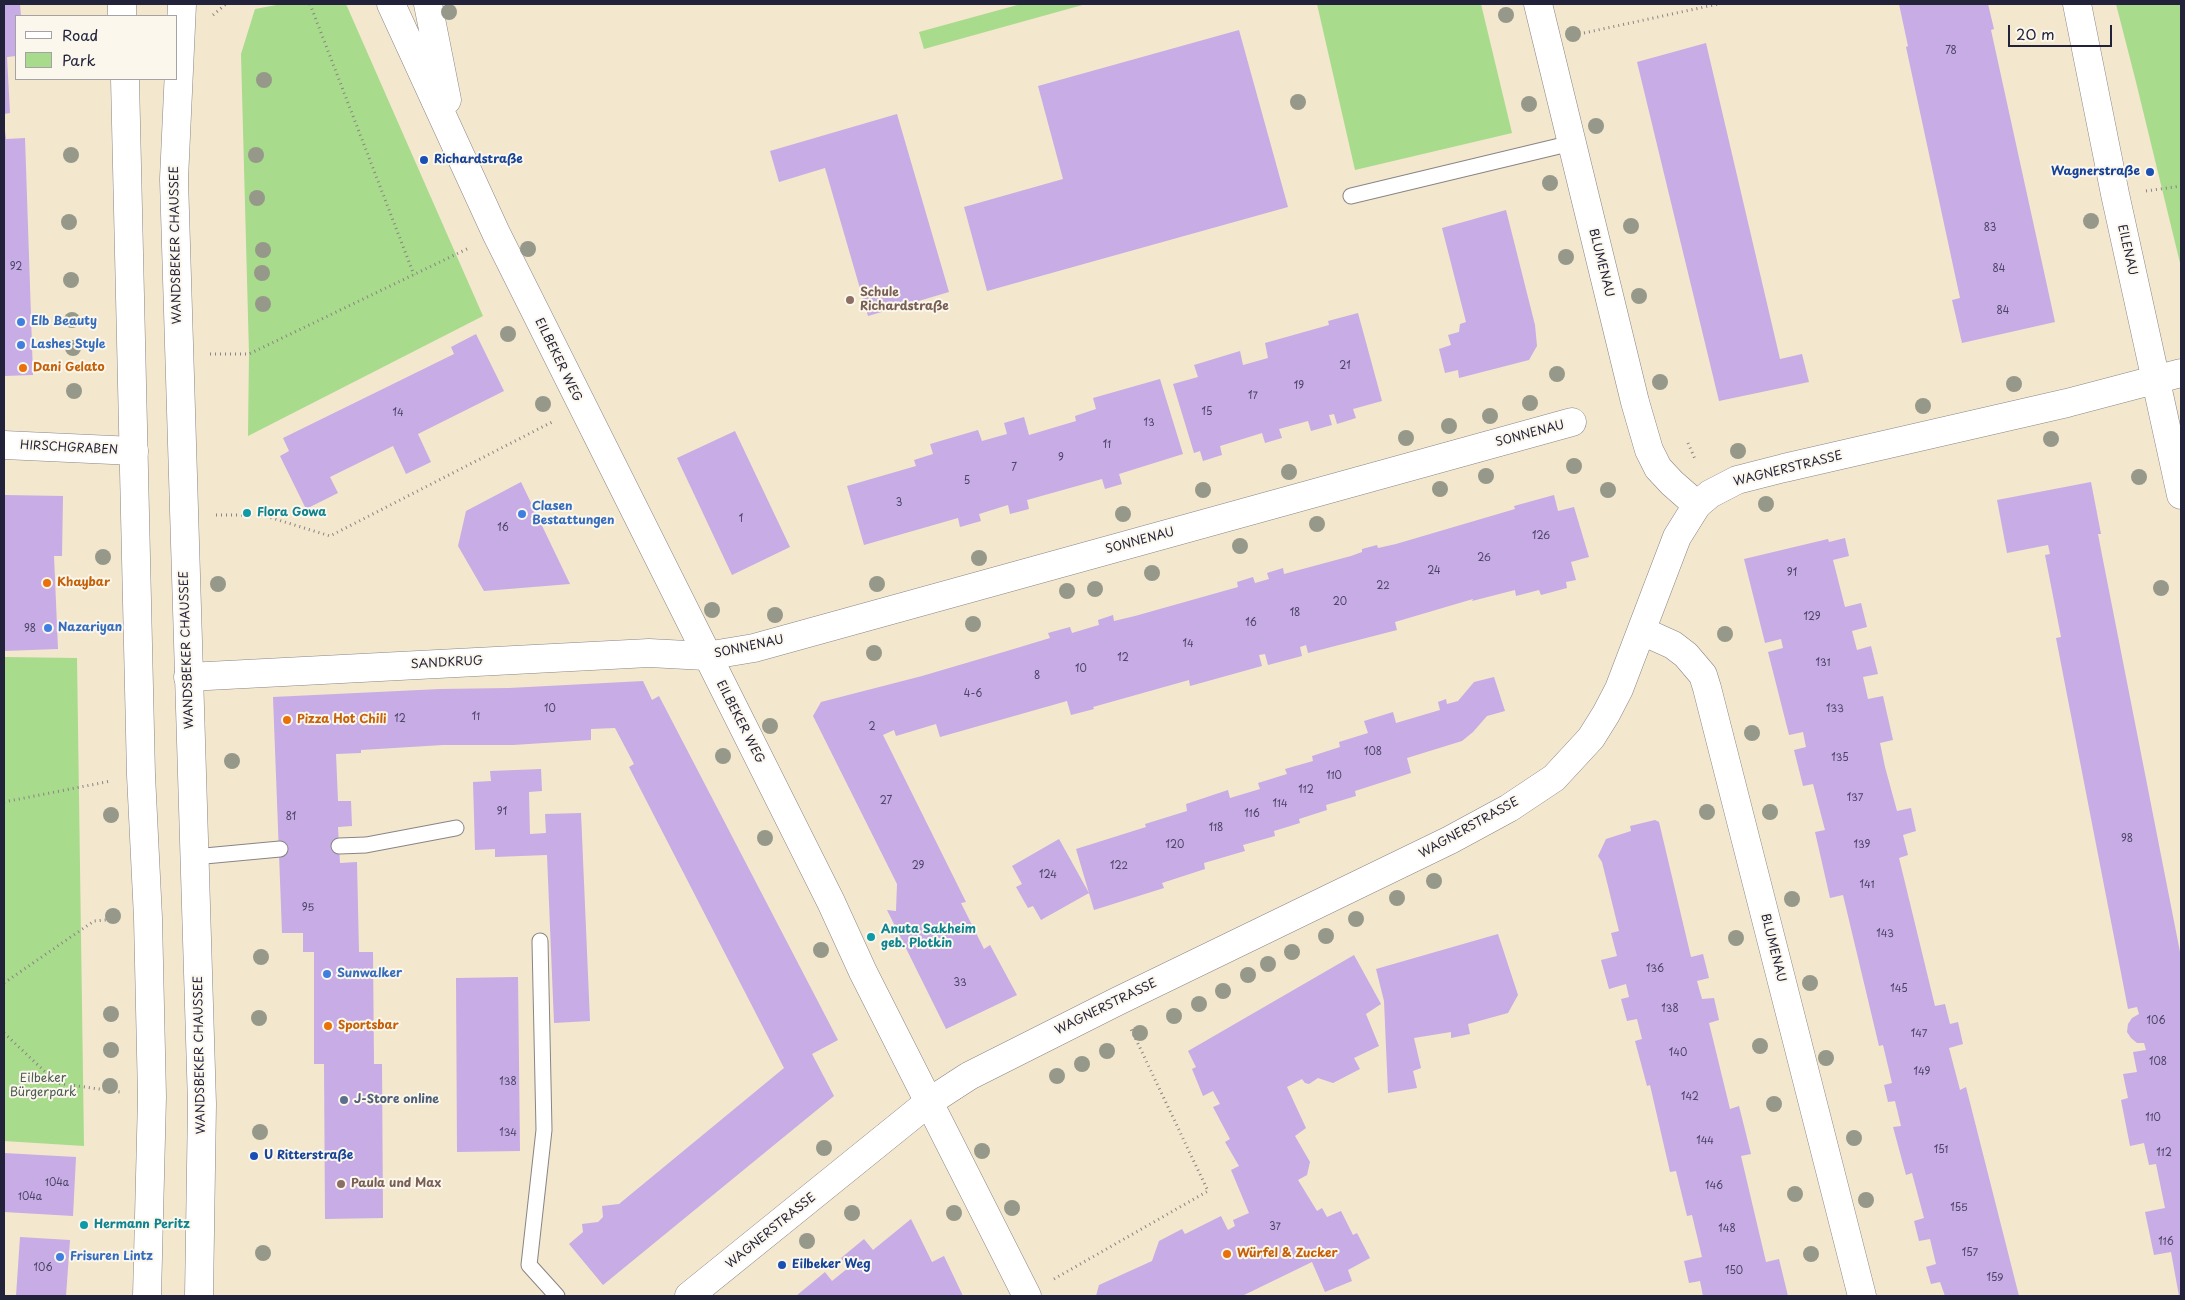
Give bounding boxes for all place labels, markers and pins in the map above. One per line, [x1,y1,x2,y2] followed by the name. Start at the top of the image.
[434,153,523,167] place label: Richardstraße
[418,154,430,166] marker: Richardstraße
[2051,165,2140,179] place label: Wagnerstraße
[2144,166,2156,178] marker: Wagnerstraße
[860,286,949,314] place label: Schule Richardstraße
[844,294,856,306] marker: Schule Richardstraße
[31,315,97,329] place label: Elb Beauty
[15,316,27,328] marker: Elb Beauty
[31,338,106,352] place label: Lashes Style
[15,339,27,351] marker: Lashes Style
[33,361,105,375] place label: Dani Gelato
[17,362,29,374] marker: Dani Gelato
[532,500,615,528] place label: Clasen Bestattungen
[257,506,326,520] place label: Flora Gowa
[241,507,253,519] marker: Flora Gowa
[516,508,528,520] marker: Clasen Bestattungen
[57,576,110,590] place label: Khaybar
[41,577,53,589] marker: Khaybar
[58,621,122,635] place label: Nazariyan
[42,622,54,634] marker: Nazariyan
[297,713,387,727] place label: Pizza Hot Chili
[281,714,293,726] marker: Pizza Hot Chili
[881,923,976,951] place label: Anuta Sakheim geb. Plotkin
[865,931,877,943] marker: Anuta Sakheim geb. Plotkin
[337,967,402,981] place label: Sunwalker
[321,968,333,980] marker: Sunwalker
[338,1019,399,1033] place label: Sportsbar
[322,1020,334,1032] marker: Sportsbar
[354,1093,439,1107] place label: J-Store online
[338,1094,350,1106] marker: J-Store online
[264,1149,353,1163] place label: U Ritterstraße
[248,1150,260,1162] marker: U Ritterstraße
[351,1177,441,1191] place label: Paula und Max
[335,1178,347,1190] marker: Paula und Max
[94,1218,190,1232] place label: Hermann Peritz
[78,1219,90,1231] marker: Hermann Peritz
[1237,1247,1338,1261] place label: Würfel & Zucker
[1221,1248,1233,1260] marker: Würfel & Zucker
[70,1250,153,1264] place label: Frisuren Lintz
[54,1251,66,1263] marker: Frisuren Lintz
[792,1258,871,1272] place label: Eilbeker Weg
[776,1259,788,1271] marker: Eilbeker Weg

